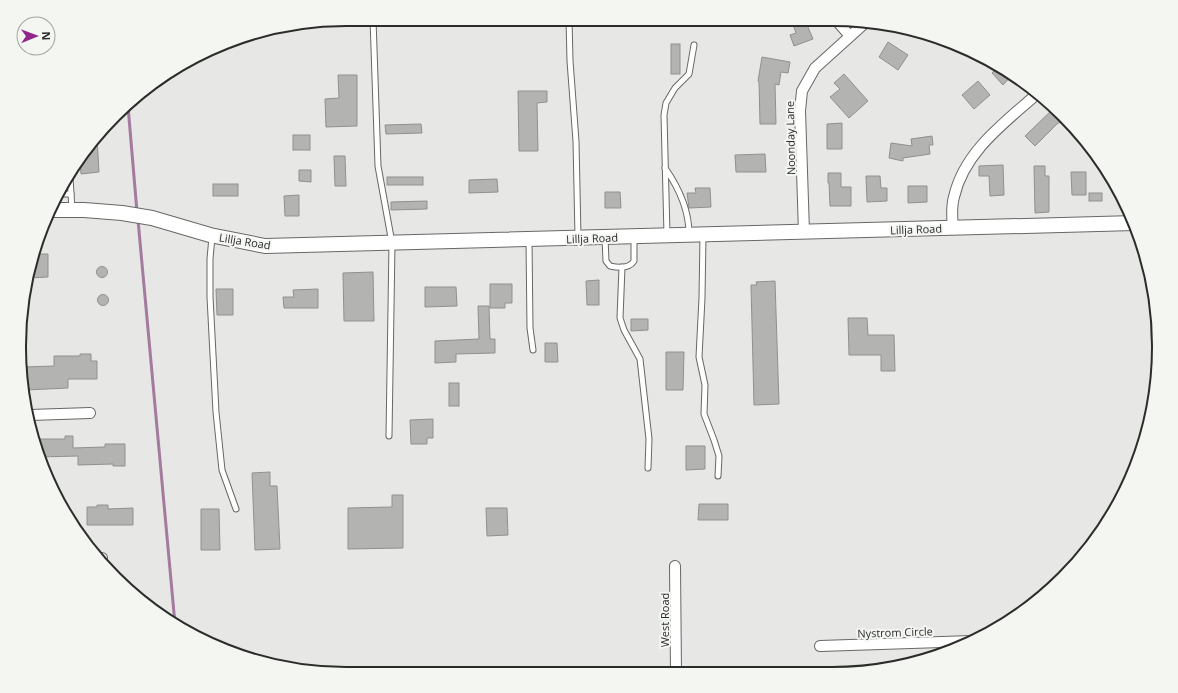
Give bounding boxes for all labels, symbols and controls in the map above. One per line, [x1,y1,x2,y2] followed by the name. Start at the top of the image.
[16,16,56,56] north arrow
[39,31,54,40] text: N
[782,101,798,175] street label: Noonday Lane
[890,221,942,237] street label: Lillja Road
[218,230,272,252] street label: Lillja Road
[566,230,618,246] street label: Lillja Road
[657,593,672,647] street label: West Road
[857,623,933,641] street label: Nystrom Circle

